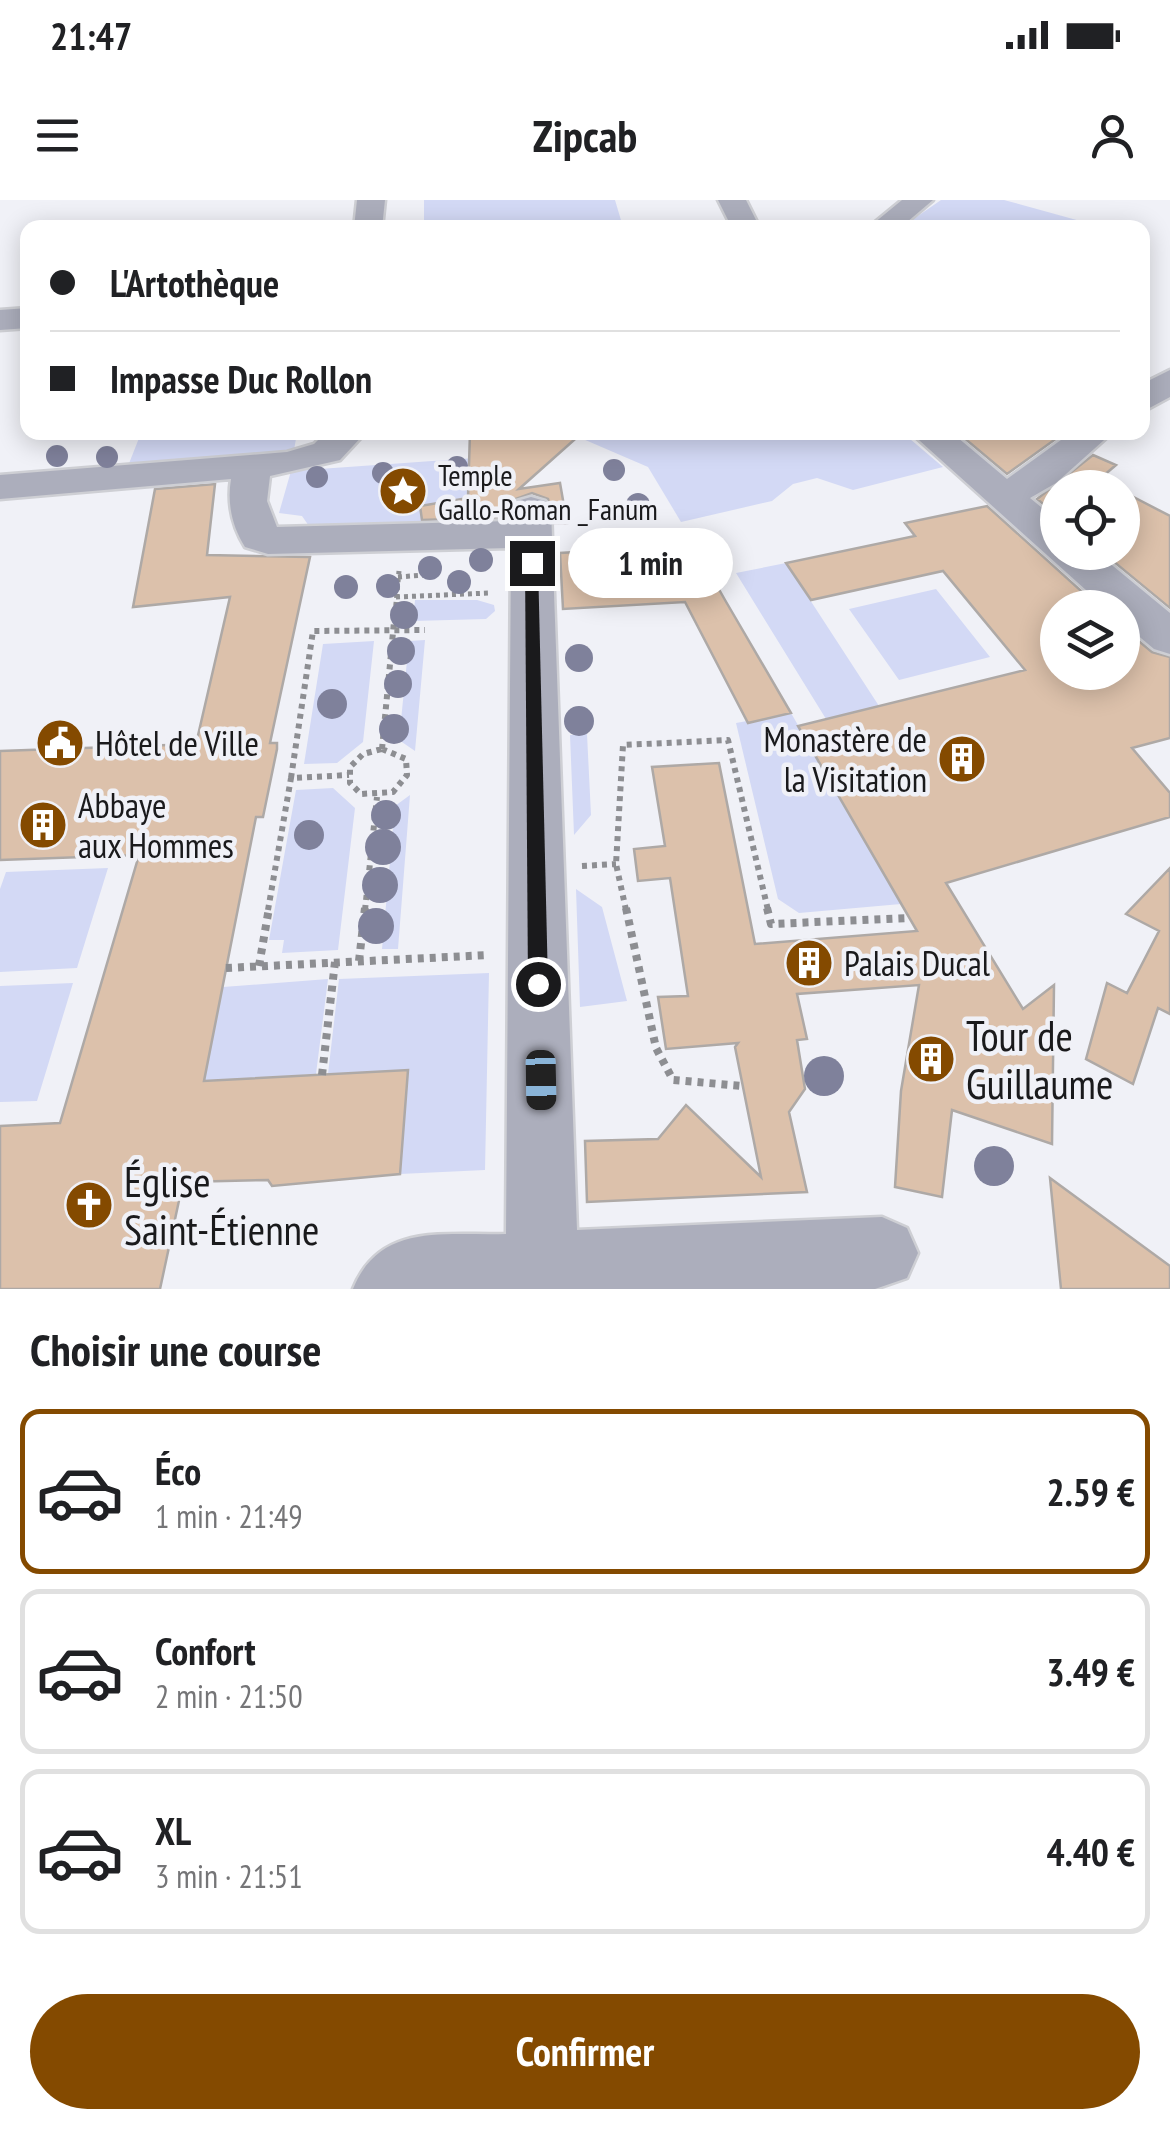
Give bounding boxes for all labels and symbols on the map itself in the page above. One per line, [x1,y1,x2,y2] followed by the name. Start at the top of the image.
[438,455,658,528] place label: Temple Gallo-Roman _Fanum
[377,465,429,517] place icon: Temple Gallo-Roman _Fanum
[567,528,732,598] callout: 1 min
[510,541,555,586] route end
[764,716,927,802] place label: Monastère de la Visitation
[34,717,86,769] public building icon: Hôtel de Ville
[95,720,259,766] place label: Hôtel de Ville
[936,733,988,785] building icon: Monastère de la Visitation
[78,782,234,868] place label: Abbaye aux Hommes
[17,799,69,851] building icon: Abbaye aux Hommes
[783,937,835,989] building icon: Palais Ducal
[844,940,990,986] place label: Palais Ducal
[516,962,561,1007] route start
[966,1008,1113,1111] place label: Tour de Guillaume
[905,1033,957,1085] building icon: Tour de Guillaume
[525,1050,557,1110] car
[124,1154,319,1257] place label: Église Saint-Étienne
[63,1179,115,1231] church icon: Église Saint-Étienne

